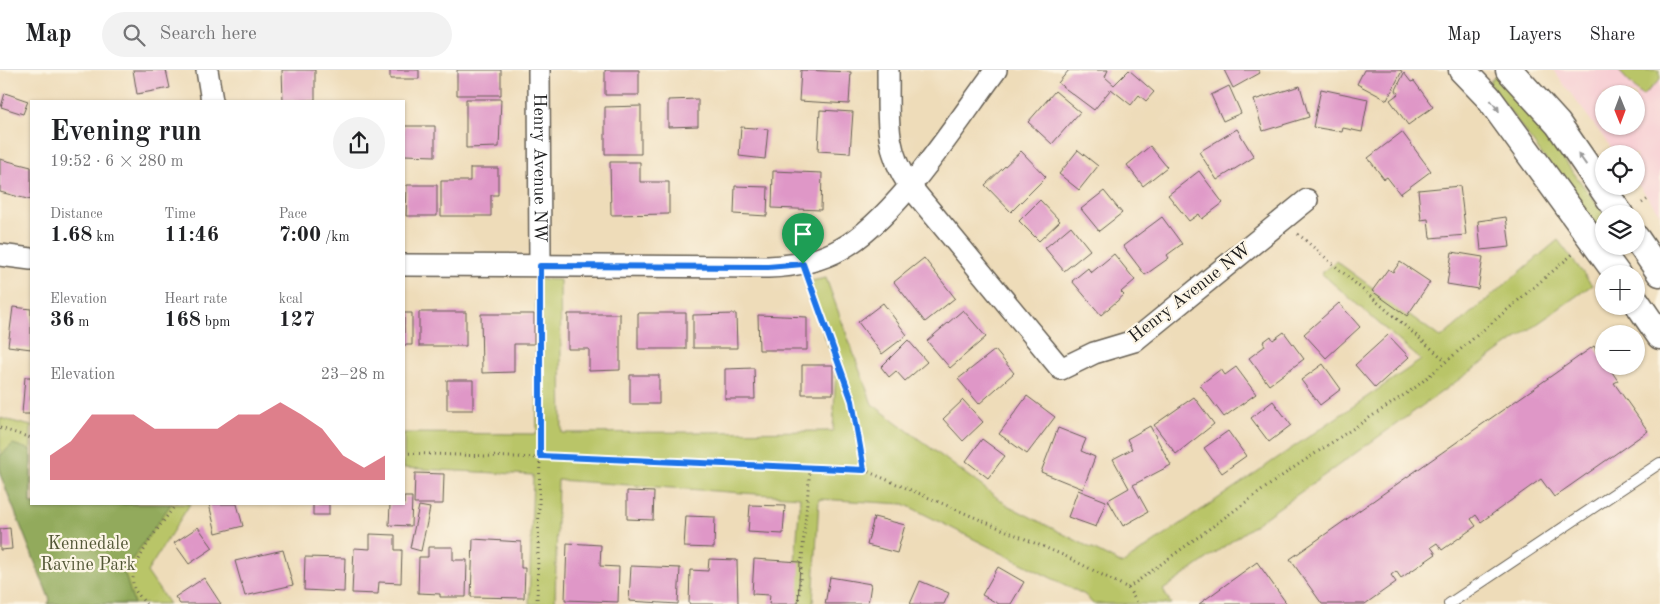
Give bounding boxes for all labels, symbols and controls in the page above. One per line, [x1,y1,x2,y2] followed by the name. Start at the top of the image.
[102,12,452,57] search box
[120,21,148,49] icon: search
[25,23,72,47] text: Map
[160,25,257,44] text: Search here
[1447,26,1481,44] text: Map
[1509,26,1561,44] text: Layers
[1589,26,1635,44] text: Share
[1595,85,1645,135] north arrow
[1595,85,1645,375] map controls
[530,93,549,243] street label: Henry Avenue NW
[1489,99,1500,112] one-way arrow
[333,117,385,169] button: share
[50,119,202,147] text: Evening run
[1595,145,1645,195] button: locate
[1577,153,1587,166] one-way arrow
[50,154,183,170] text: 19:52 · 6 × 280 m
[1595,205,1645,255] button: layers
[50,207,103,221] text: Distance
[164,207,196,221] text: Time
[279,207,307,221] text: Pace
[782,213,824,264] pin
[789,220,817,248] icon: arrive
[50,225,92,246] text: 1.68
[164,225,219,246] text: 11:46
[279,225,321,246] text: 7:00
[92,230,115,244] text: km
[321,230,350,244] text: /km
[1126,240,1254,346] street label: Henry Avenue NW
[1595,265,1645,315] button: +
[50,292,107,306] text: Elevation
[164,292,227,306] text: Heart rate
[279,292,303,306] text: kcal
[50,310,74,331] text: 36
[164,310,201,331] text: 168
[279,310,315,331] text: 127
[74,315,89,329] text: m
[201,315,230,329] text: bpm
[1595,325,1645,375] button: −
[50,367,115,383] text: Elevation
[321,367,385,383] text: 23–28 m
[40,535,136,574] park label: Kennedale Ravine Park

